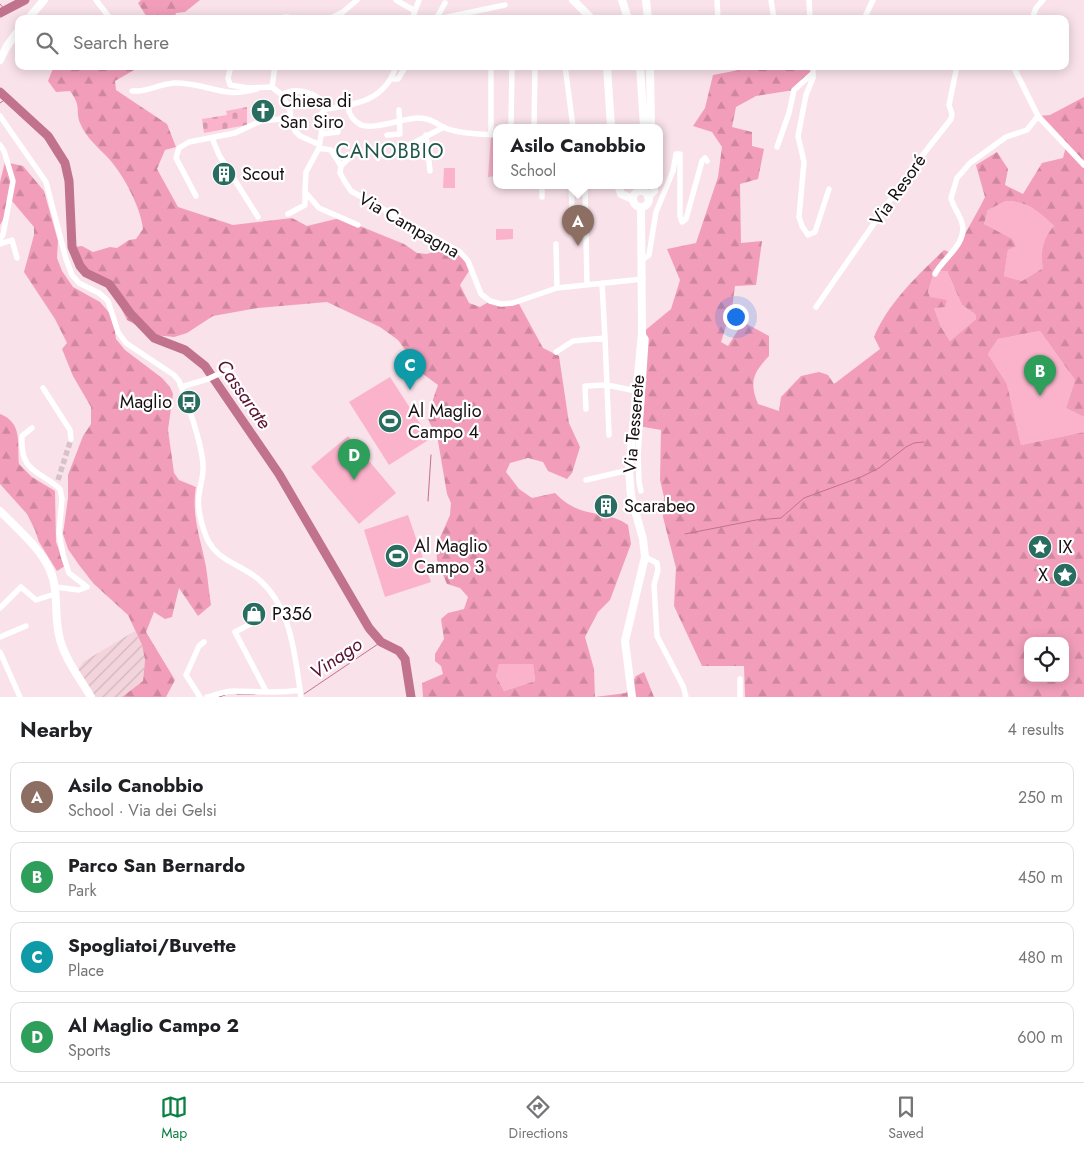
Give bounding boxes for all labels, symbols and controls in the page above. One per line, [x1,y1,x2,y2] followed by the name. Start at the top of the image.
[15,15,1069,70] search box
[33,29,61,57] icon: search
[73,29,169,56] text: Search here
[280,88,352,135] place label: Chiesa di San Siro
[250,98,276,124] church icon: Chiesa di San Siro
[493,124,663,189] popup
[510,132,646,159] text: Asilo Canobbio
[336,137,444,166] district label: CANOBBIO
[864,149,932,231] street label: Via Resoré
[510,159,556,182] text: School
[211,161,237,187] building icon: Scout
[242,161,285,187] place label: Scout
[354,186,464,264] street label: Via Campagna
[562,205,594,246] pin: A
[723,304,749,330] your location
[394,349,426,390] pin: C
[210,354,278,435] water label: Cassarate
[1024,355,1056,396] pin: B
[617,374,651,474] street label: Via Tesserete
[120,389,172,415] place label: Maglio
[176,389,202,415] bus stop icon: Maglio
[408,398,482,445] place label: Al Maglio Campo 4
[377,408,403,434] sports icon: Al Maglio Campo 4
[338,439,370,480] pin: D
[593,493,619,519] building icon: Scarabeo
[624,493,695,519] place label: Scarabeo
[414,533,488,580] place label: Al Maglio Campo 3
[1027,534,1053,560] place icon: IX
[1058,534,1072,560] place label: IX
[384,543,410,569] sports icon: Al Maglio Campo 3
[1038,562,1048,588] place label: X
[1052,562,1078,588] place icon: X
[241,601,267,627] shop icon: P356
[272,601,312,627] place label: P356
[305,631,367,685] water label: Vinago
[1024,637,1069,682] map controls
[1024,637,1069,682] button: locate
[20,715,92,745] text: Nearby
[1008,718,1064,741] text: 4 results
[68,772,204,799] text: Asilo Canobbio
[31,786,43,809] text: A
[1018,786,1063,809] text: 250 m
[68,799,217,822] text: School · Via dei Gelsi
[68,852,245,879] text: Parco San Bernardo
[32,866,42,889] text: B
[1018,866,1063,889] text: 450 m
[68,879,97,902] text: Park
[68,932,236,959] text: Spogliatoi/Buvette
[31,946,43,969] text: C
[1018,946,1063,969] text: 480 m
[68,959,104,982] text: Place
[68,1012,239,1039] text: Al Maglio Campo 2
[31,1026,43,1049] text: D
[1017,1026,1063,1049] text: 600 m
[68,1039,110,1062] text: Sports
[160,1093,188,1143] tab: Map
[509,1093,568,1143] tab: Directions
[888,1093,924,1143] tab: Saved

